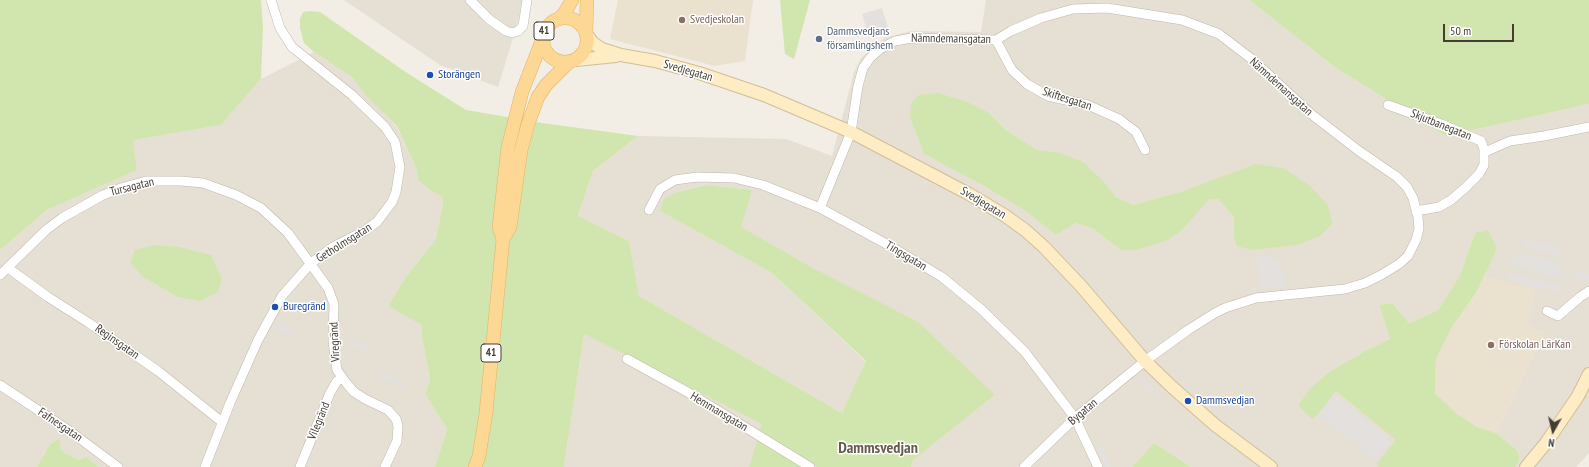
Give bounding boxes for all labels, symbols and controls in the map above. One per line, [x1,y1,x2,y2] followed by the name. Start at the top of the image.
[690,13,744,27] place label: Svedjeskolan
[677,15,687,25] marker: Svedjeskolan
[1445,16,1516,42] scale bar
[534,22,554,40] road number: 41
[1450,23,1471,38] text: 50 m
[827,25,893,53] place label: Dammsvedjans församlingshem
[911,31,991,47] street label: Nämndemansgatan
[814,34,824,44] marker: Dammsvedjans församlingshem
[1247,55,1315,119] street label: Nämndemansgatan
[662,57,714,85] street label: Svedjegatan
[438,68,480,82] place label: Storängen
[425,70,435,80] marker: Storängen
[1041,84,1093,114] street label: Skiftesgatan
[1408,106,1474,144] street label: Skjutbanegatan
[108,175,156,199] street label: Tursagatan
[958,184,1008,222] street label: Svedjegatan
[314,220,374,266] street label: Getholmsgatan
[883,238,929,274] street label: Tingsgatan
[283,300,326,314] place label: Buregränd
[270,302,280,312] marker: Buregränd
[92,322,142,362] street label: Reginsgatan
[327,322,343,362] street label: Viregränd
[1499,338,1570,352] place label: Förskolan LärKan
[1486,340,1496,350] marker: Förskolan LärKan
[481,344,501,362] road number: 41
[688,389,750,435] street label: Hemmansgatan
[1196,394,1254,408] place label: Dammsvedjan
[1066,396,1100,428] street label: Bygatan
[1183,396,1193,406] marker: Dammsvedjan
[305,400,333,442] street label: Vilegränd
[35,405,85,445] street label: Fafnesgatan
[1533,411,1573,451] north arrow
[1547,436,1555,450] text: N
[838,438,918,458] district label: Dammsvedjan

